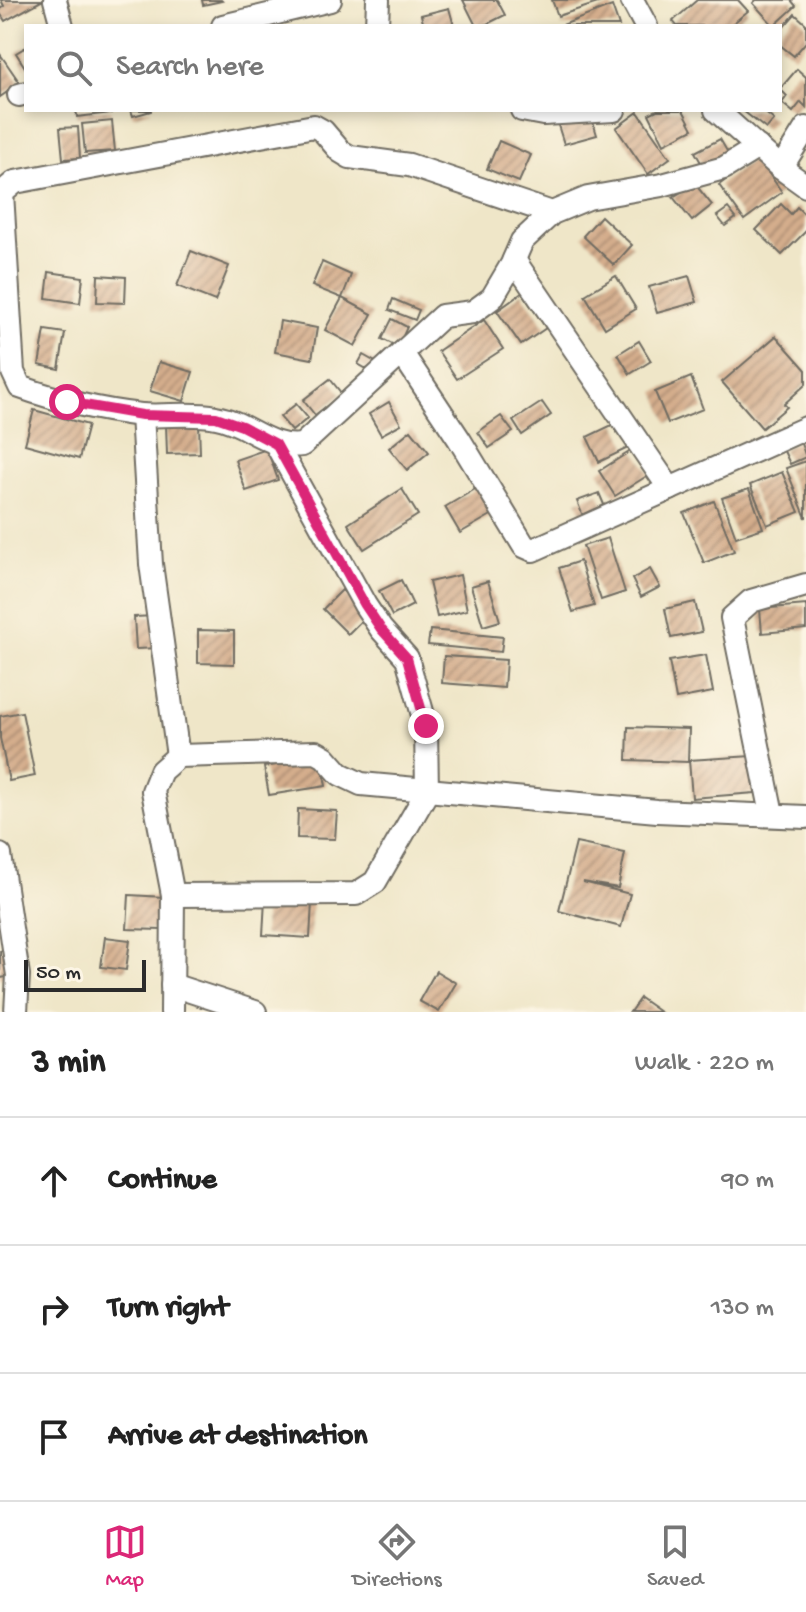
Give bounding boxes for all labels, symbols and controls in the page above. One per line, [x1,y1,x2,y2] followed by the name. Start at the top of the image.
[24,24,782,112] search box
[52,46,96,90] icon: search
[116,51,264,86] text: Search here
[49,384,85,420] route start
[408,708,444,744] route end
[24,956,146,992] scale bar
[36,961,81,987] text: 50 m
[32,1044,105,1084] text: 3 min
[635,1049,774,1080] text: Walk · 220 m
[32,1159,76,1203] icon: ahead
[108,1164,217,1199] text: Continue
[722,1166,774,1197] text: 90 m
[32,1287,76,1331] icon: right
[108,1292,228,1327] text: Turn right
[711,1294,774,1325] text: 130 m
[32,1415,76,1459] icon: arrive
[108,1420,368,1455] text: Arrive at destination
[103,1520,147,1594] tab: Map
[352,1520,442,1594] tab: Directions
[647,1520,703,1594] tab: Saved

